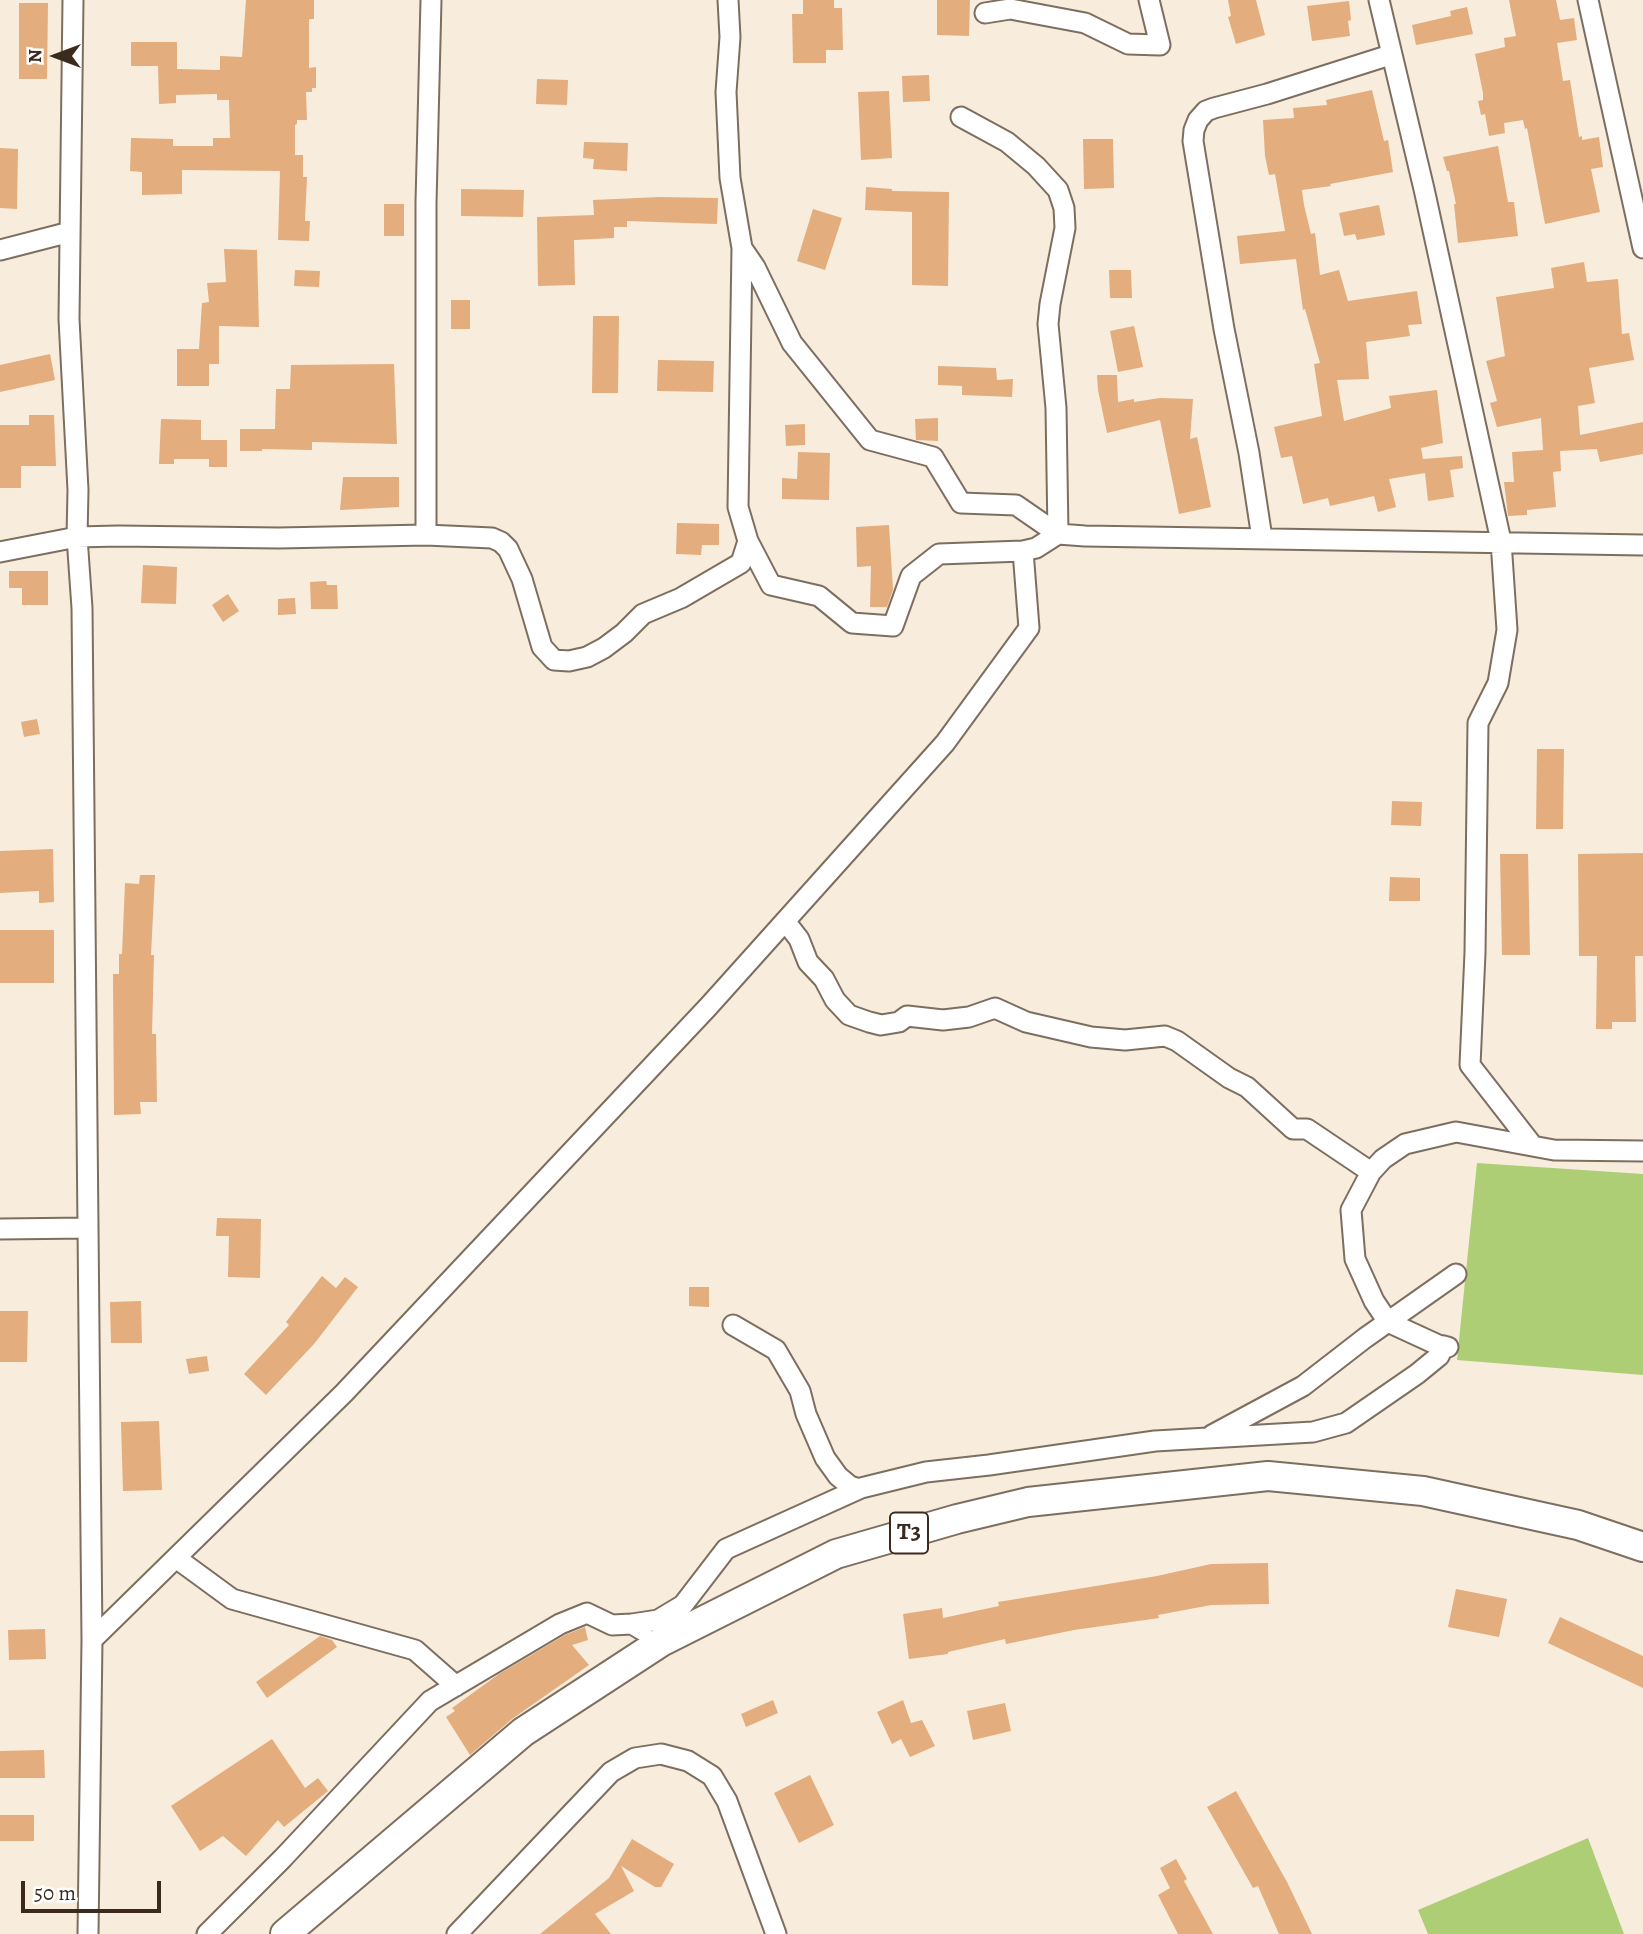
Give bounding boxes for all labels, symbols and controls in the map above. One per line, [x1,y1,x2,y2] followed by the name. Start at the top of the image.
[21,21,91,91] north arrow
[22,49,48,63] text: N
[890,1512,928,1554] road number: T3
[24,1868,164,1912] scale bar
[34,1879,76,1907] text: 50 m

